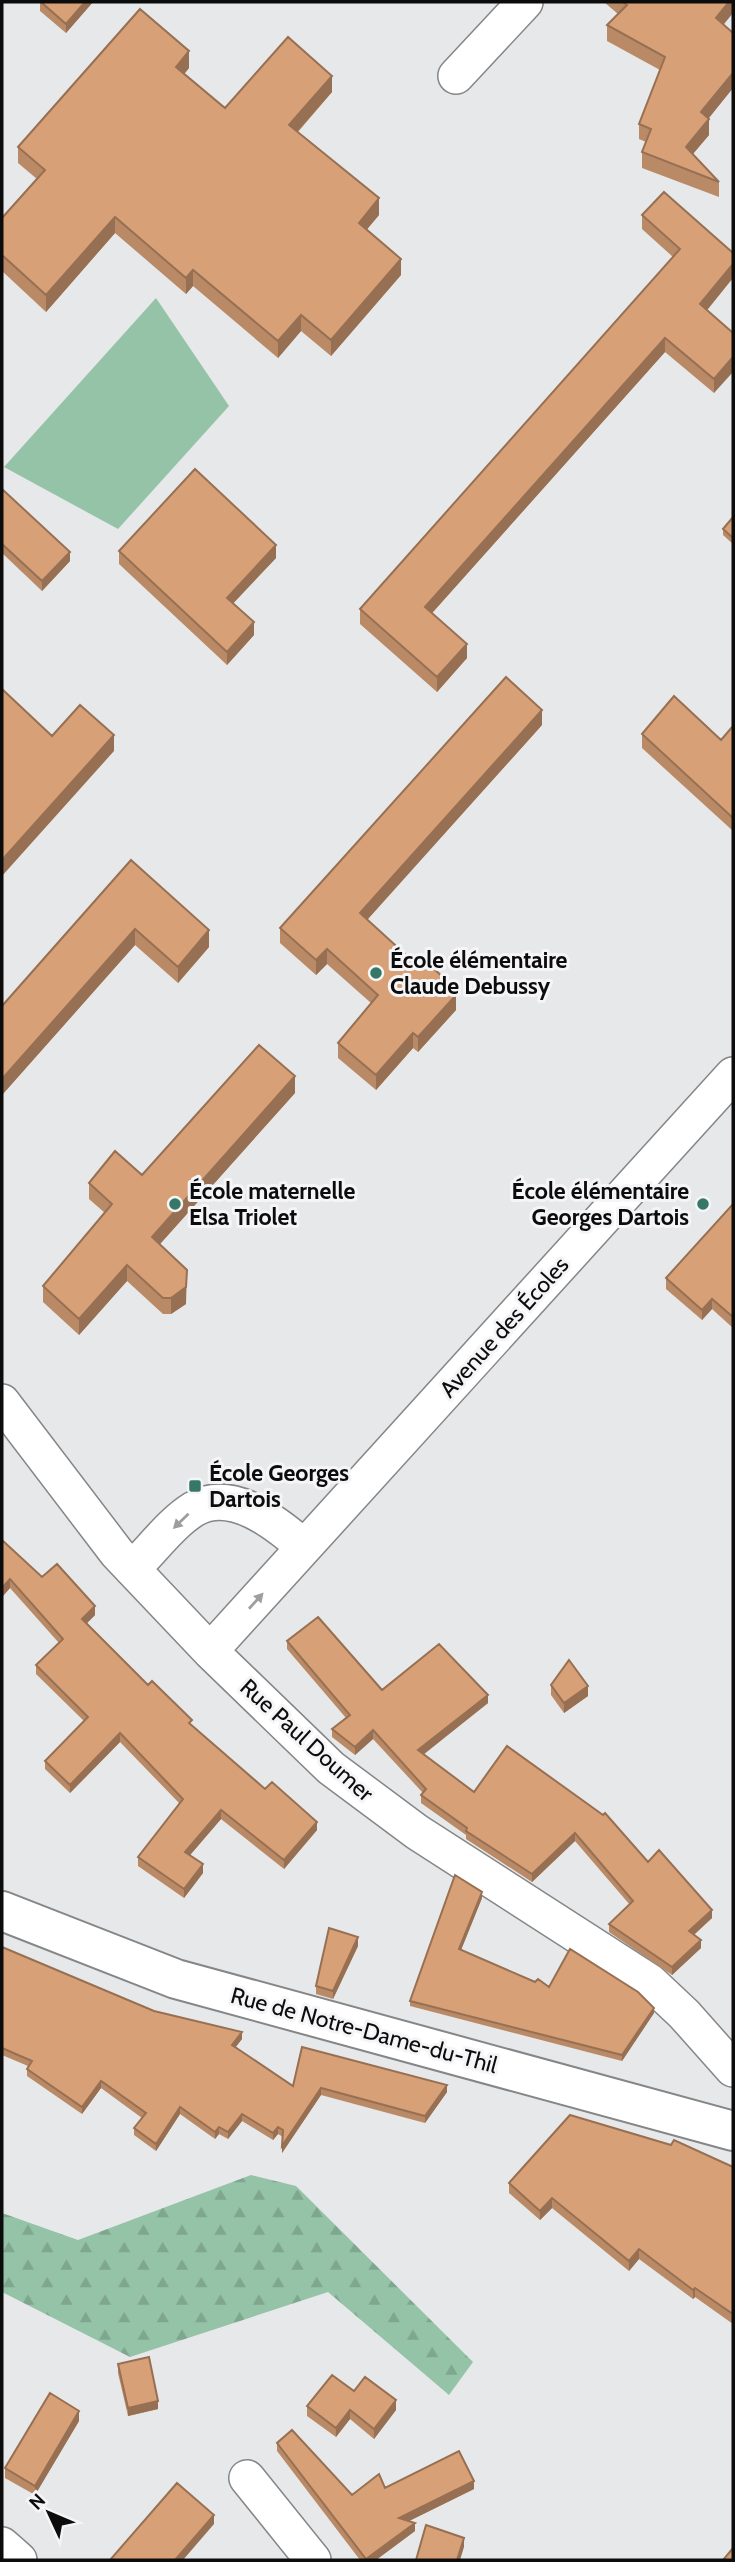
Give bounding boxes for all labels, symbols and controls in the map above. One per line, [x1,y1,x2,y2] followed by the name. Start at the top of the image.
[390,946,568,1000] place label: École élémentaire Claude Debussy
[368,965,384,981] marker: École élémentaire Claude Debussy
[189,1177,355,1231] place label: École maternelle Elsa Triolet
[512,1177,689,1231] place label: École élémentaire Georges Dartois
[167,1196,183,1212] marker: École maternelle Elsa Triolet
[695,1196,711,1212] marker: École élémentaire Georges Dartois
[433,1250,574,1403] street label: Avenue des Écoles
[209,1459,349,1513] place label: École Georges Dartois
[187,1478,203,1494] marker: École Georges Dartois
[173,1512,190,1528] one-way arrow
[248,1592,264,1610] one-way arrow
[235,1673,380,1808] street label: Rue Paul Doumer
[228,1981,501,2079] street label: Rue de Notre-Dame-du-Thil
[14,2478,84,2548] north arrow
[24,2489,50,2514] text: N

